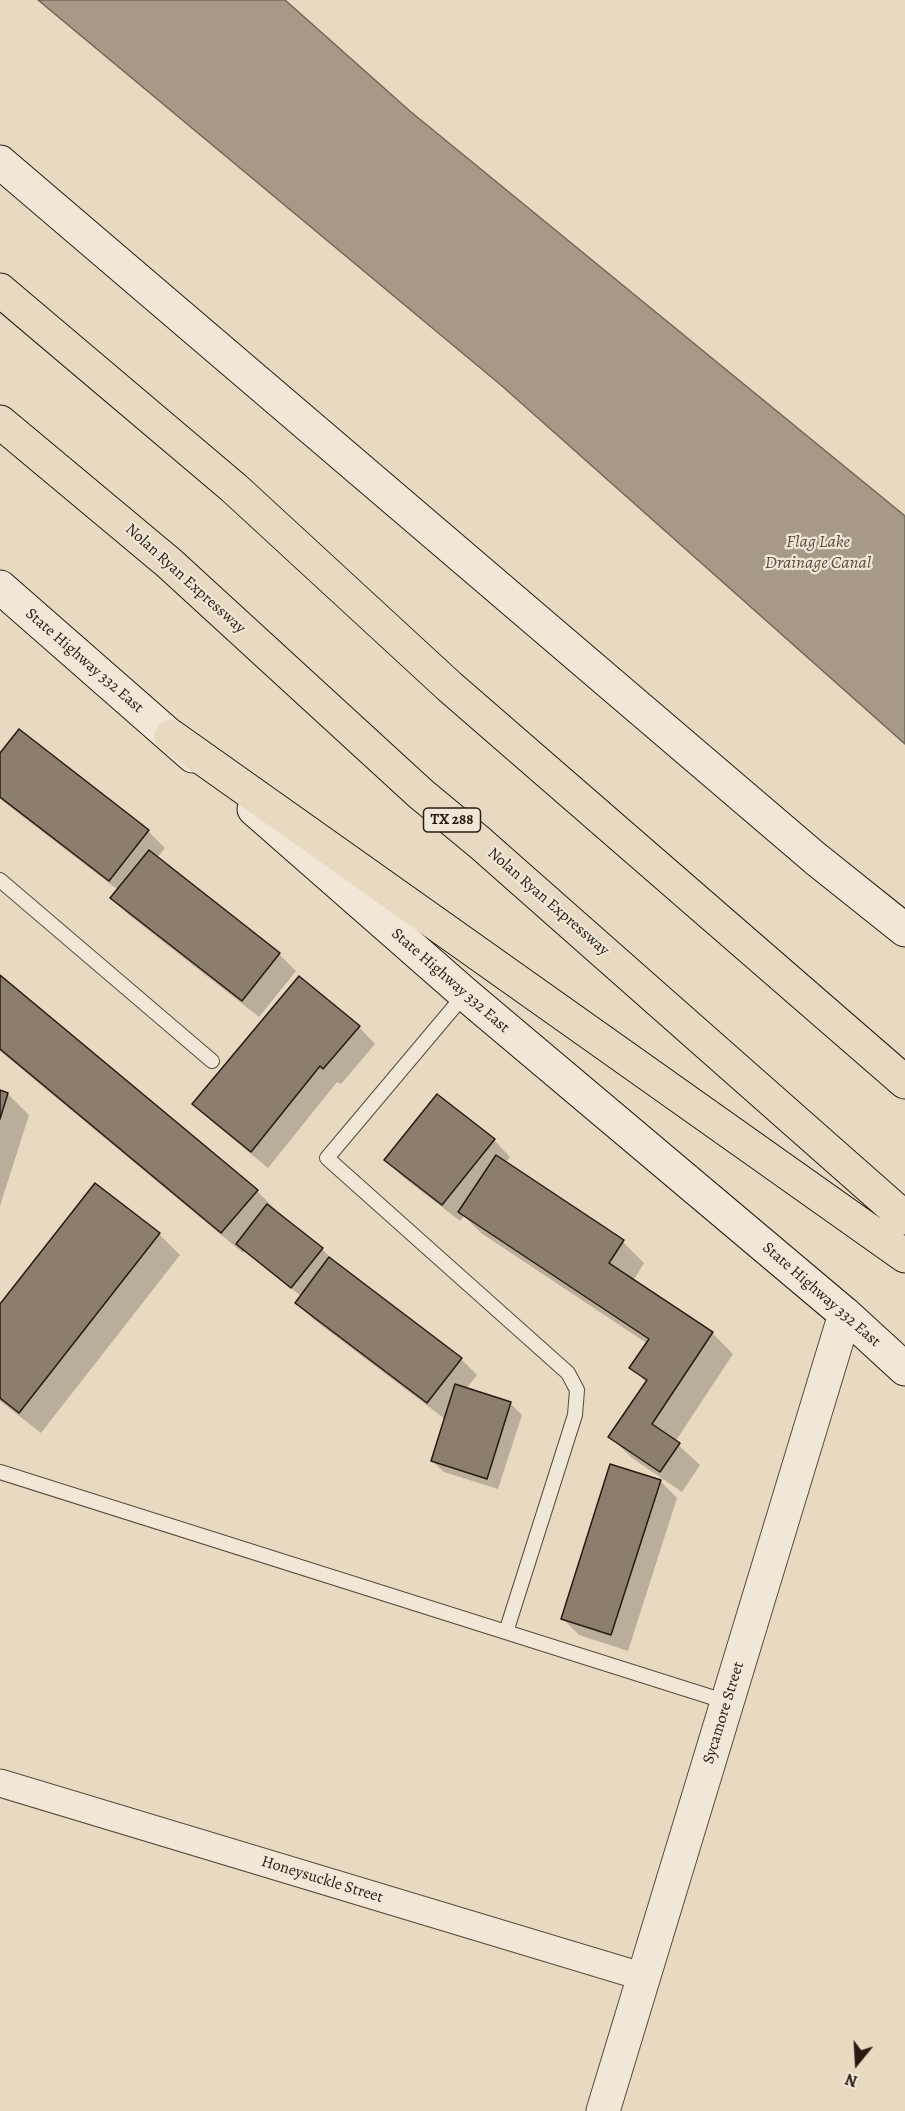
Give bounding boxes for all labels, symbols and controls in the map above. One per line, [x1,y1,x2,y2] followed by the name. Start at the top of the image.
[121,520,249,638] street label: Nolan Ryan Expressway
[765,532,871,574] water label: Flag Lake Drainage Canal
[21,604,147,718] street label: State Highway 332 East
[424,808,480,832] road number: TX 288
[483,844,613,960] street label: Nolan Ryan Expressway
[387,924,513,1038] street label: State Highway 332 East
[758,1238,884,1352] street label: State Highway 332 East
[699,1659,749,1767] street label: Sycamore Street
[259,1852,385,1908] street label: Honeysuckle Street
[827,2033,887,2093] north arrow
[842,2068,860,2092] text: N

